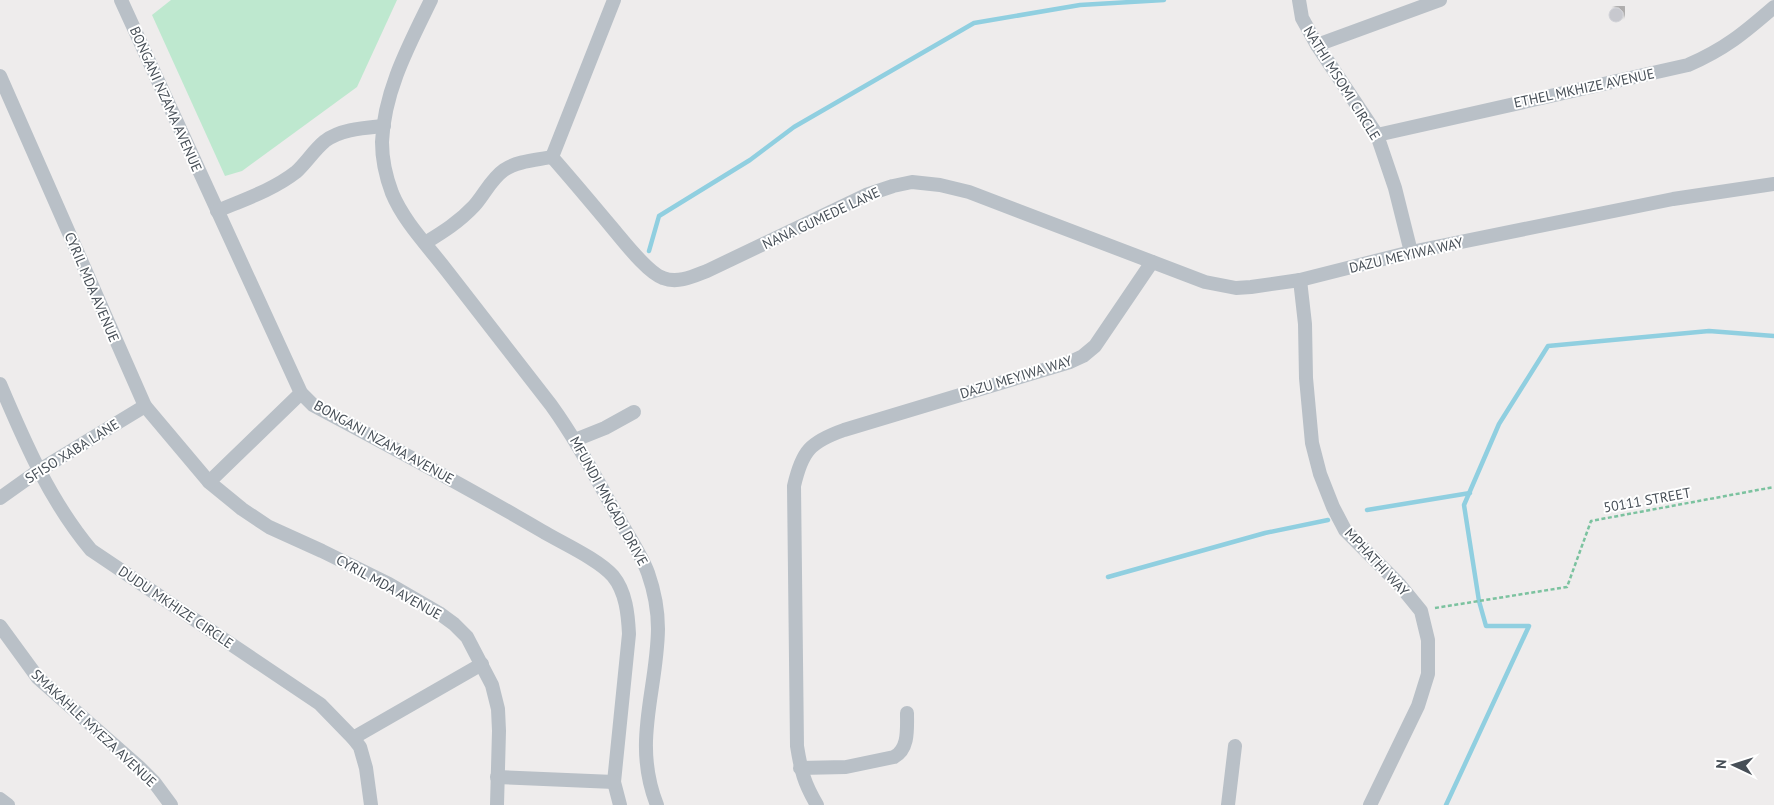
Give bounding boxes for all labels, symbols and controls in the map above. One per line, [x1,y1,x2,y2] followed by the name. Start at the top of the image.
[1300,23,1384,143] street label: NATHI MSOMI CIRCLE
[126,24,206,174] street label: BONGANI NZAMA AVENUE
[1512,64,1656,112] street label: ETHEL MKHIZE AVENUE
[759,183,883,253] street label: NANA GUMEDE LANE
[61,229,123,345] street label: CYRIL MDA AVENUE
[1347,233,1465,277] street label: DAZU MEYIWA WAY
[958,351,1074,403] street label: DAZU MEYIWA WAY
[311,396,457,488] street label: BONGANI NZAMA AVENUE
[22,415,122,487] street label: SFISO XABA LANE
[566,433,652,569] street label: MFUNDI MNGADI DRIVE
[1602,483,1692,517] street label: 50111 STREET
[1341,524,1413,600] street label: MPHATHI WAY
[333,551,445,623] street label: CYRIL MDA AVENUE
[115,562,237,652] street label: DUDU MKHIZE CIRCLE
[28,665,160,791] street label: SMAKAHLE MYEZA AVENUE
[1709,740,1759,790] north arrow
[1712,759,1730,769] text: N

